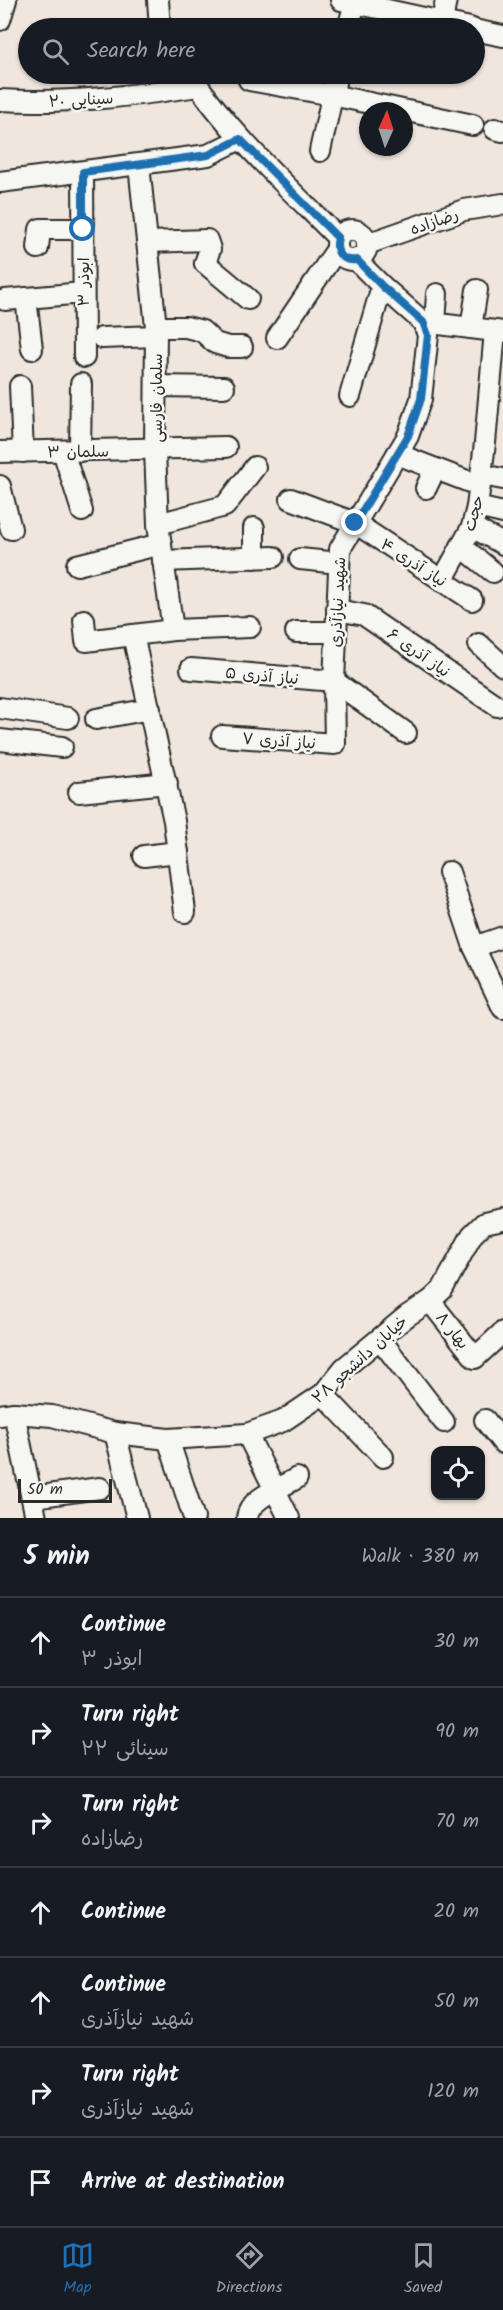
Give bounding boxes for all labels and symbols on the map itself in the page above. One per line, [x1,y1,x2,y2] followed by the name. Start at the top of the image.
[48,86,114,115] street label: سینایی ۲۰
[359,102,413,156] north arrow
[407,202,462,242] street label: رضازاده
[69,215,95,241] route start
[72,257,97,307] street label: ابوذر ۳
[145,353,170,443] street label: سلمان فارسی
[47,439,109,466] street label: سلمان ۳
[457,492,492,534] street label: حجت
[341,509,367,535] route end
[375,532,451,594] street label: نیاز آذری ۴
[324,556,353,648] street label: شهید نیازآذری
[381,622,455,684] street label: نیاز آذری ۶
[224,661,300,692] street label: نیاز آذری ۵
[241,726,317,757] street label: نیاز آذری ۷
[429,1307,475,1355] street label: بهار ۸
[306,1310,414,1410] street label: خیابان دانشجو ۲۸
[18,1476,112,1504] scale bar

